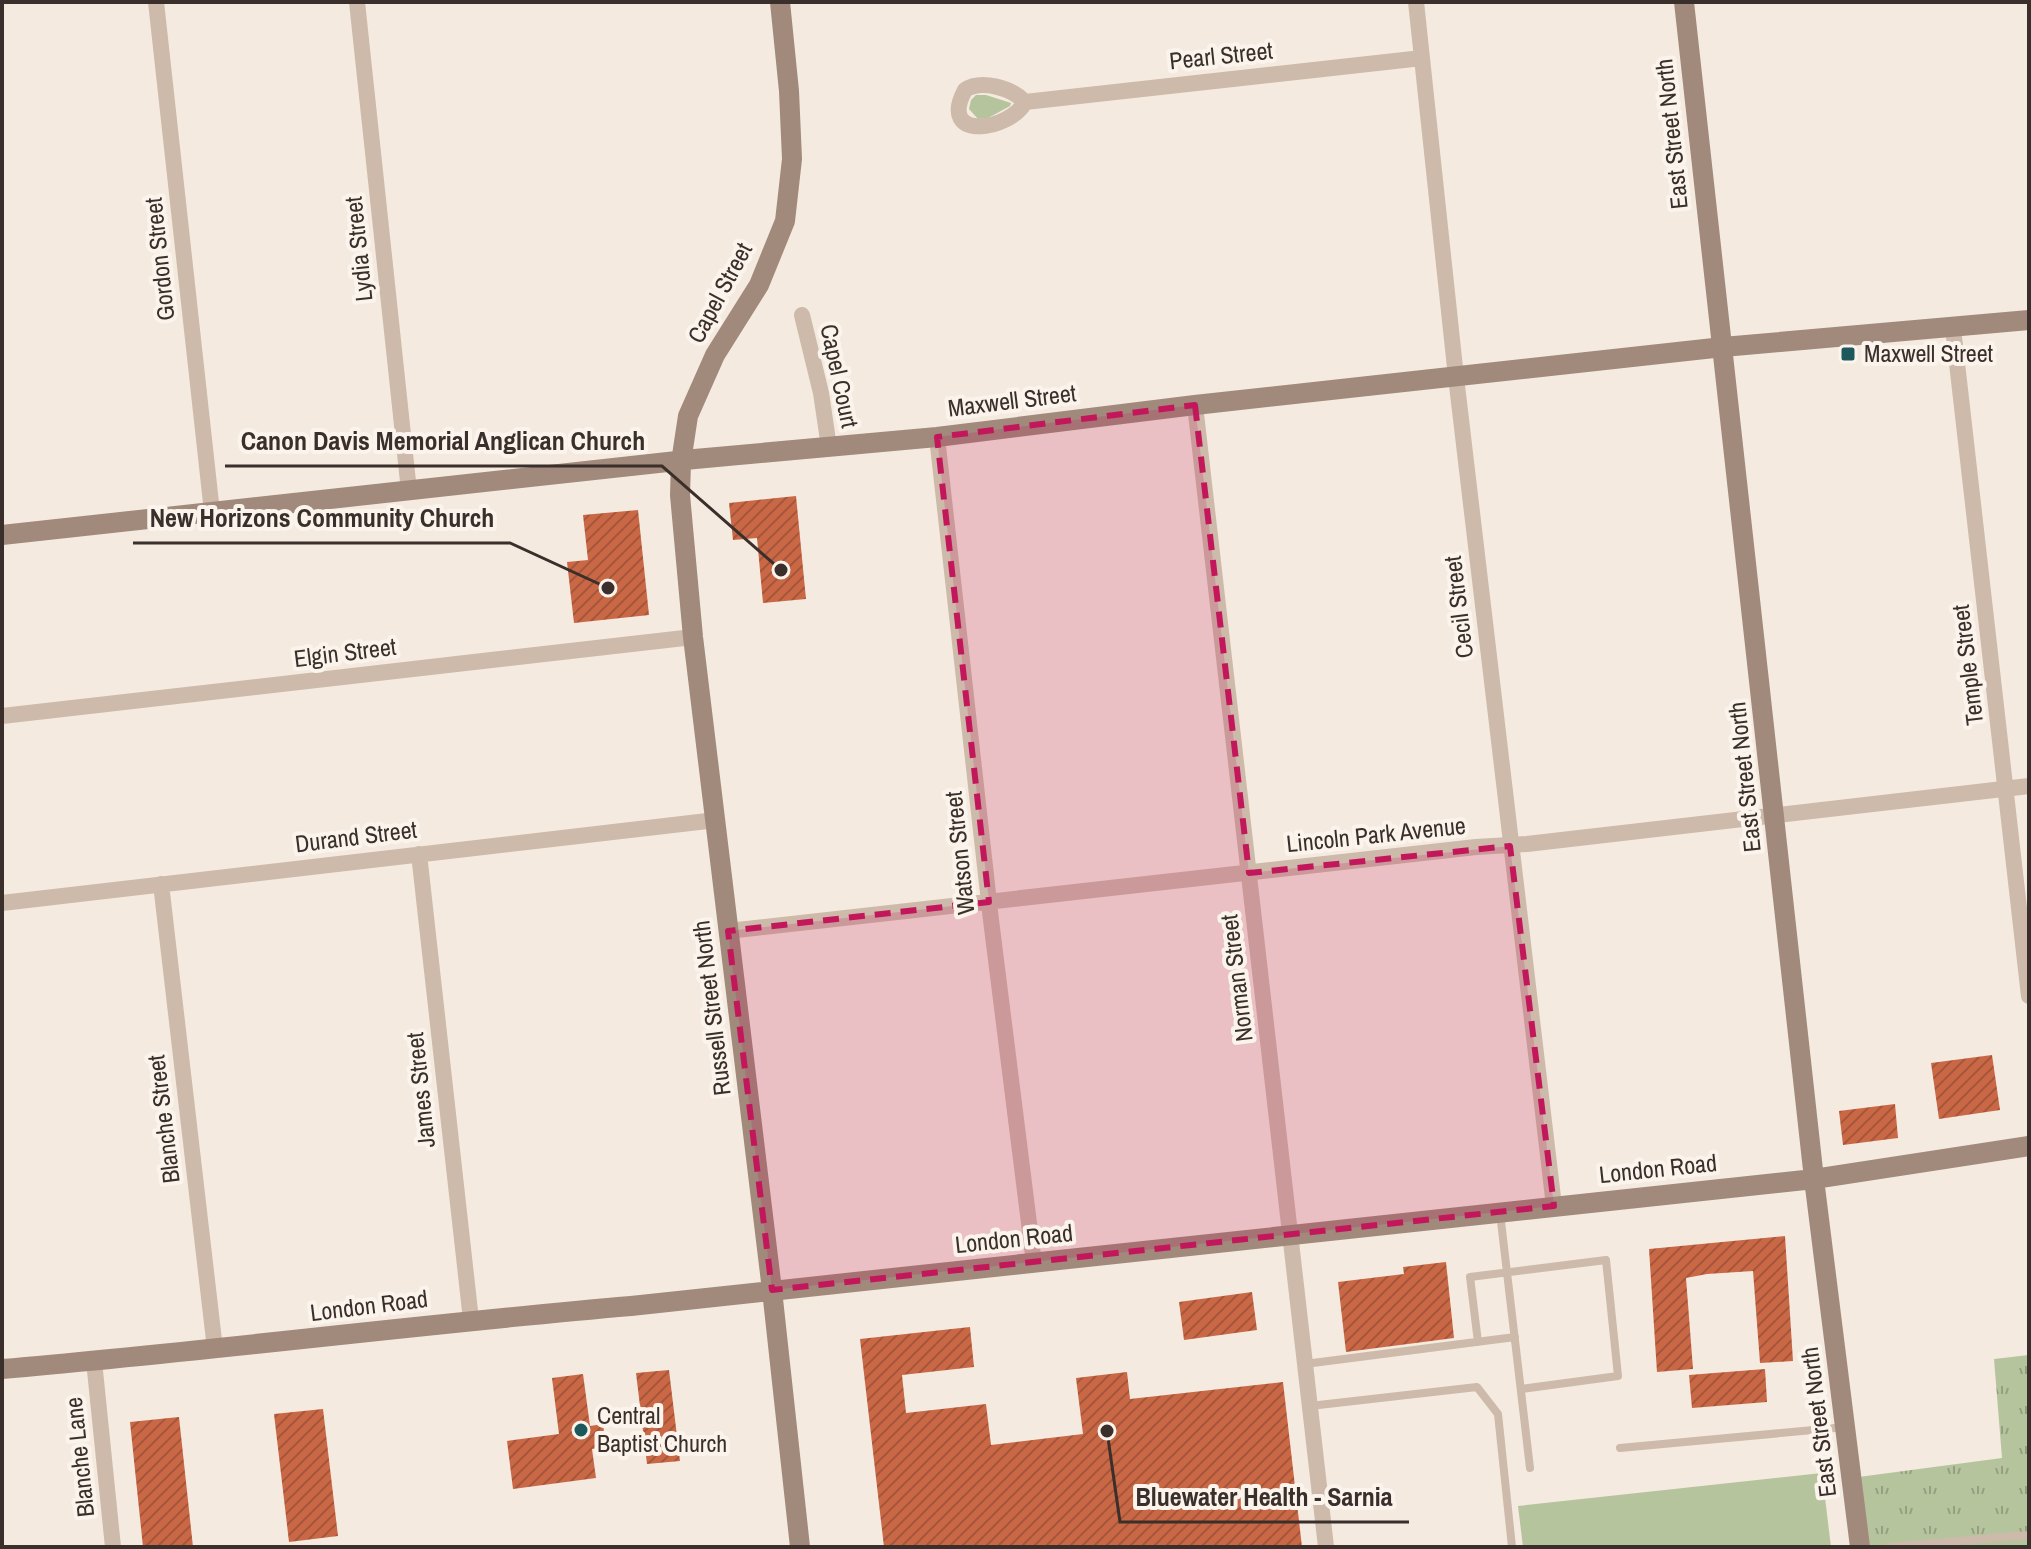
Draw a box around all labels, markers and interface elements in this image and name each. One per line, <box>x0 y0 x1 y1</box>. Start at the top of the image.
street label: Pearl Street <box>1168 34 1275 76</box>
street label: East Street North <box>1647 57 1695 211</box>
street label: Lydia Street <box>337 194 379 303</box>
street label: Gordon Street <box>137 195 181 322</box>
street label: Capel Street <box>679 236 759 348</box>
street label: Capel Court <box>813 321 867 431</box>
place label: Maxwell Street <box>1864 337 1994 369</box>
marker: Maxwell Street <box>1839 345 1857 363</box>
street label: Maxwell Street <box>946 376 1078 424</box>
callout: Canon Davis Memorial Anglican Church <box>225 416 662 466</box>
text: Canon Davis Memorial Anglican Church <box>241 423 645 458</box>
callout: New Horizons Community Church <box>133 493 510 543</box>
text: New Horizons Community Church <box>150 500 494 535</box>
street label: Cecil Street <box>1436 554 1480 660</box>
street label: Temple Street <box>1944 602 1990 727</box>
street label: Elgin Street <box>292 630 398 674</box>
street label: East Street North <box>1720 700 1768 854</box>
street label: Watson Street <box>937 789 981 916</box>
street label: Lincoln Park Avenue <box>1285 809 1467 859</box>
street label: Durand Street <box>293 813 419 859</box>
street label: Norman Street <box>1212 912 1260 1044</box>
street label: Russell Street North <box>684 919 738 1097</box>
street label: James Street <box>398 1030 442 1149</box>
street label: Blanche Street <box>139 1053 187 1185</box>
street label: London Road <box>1597 1146 1718 1190</box>
street label: London Road <box>953 1216 1074 1260</box>
street label: London Road <box>308 1282 429 1328</box>
street label: East Street North <box>1793 1345 1843 1499</box>
street label: Blanche Lane <box>57 1396 101 1519</box>
place label: Central Baptist Church <box>597 1399 727 1459</box>
marker: Central Baptist Church <box>572 1421 590 1439</box>
callout: Bluewater Health - Sarnia <box>1120 1472 1409 1522</box>
text: Bluewater Health - Sarnia <box>1135 1479 1393 1514</box>

